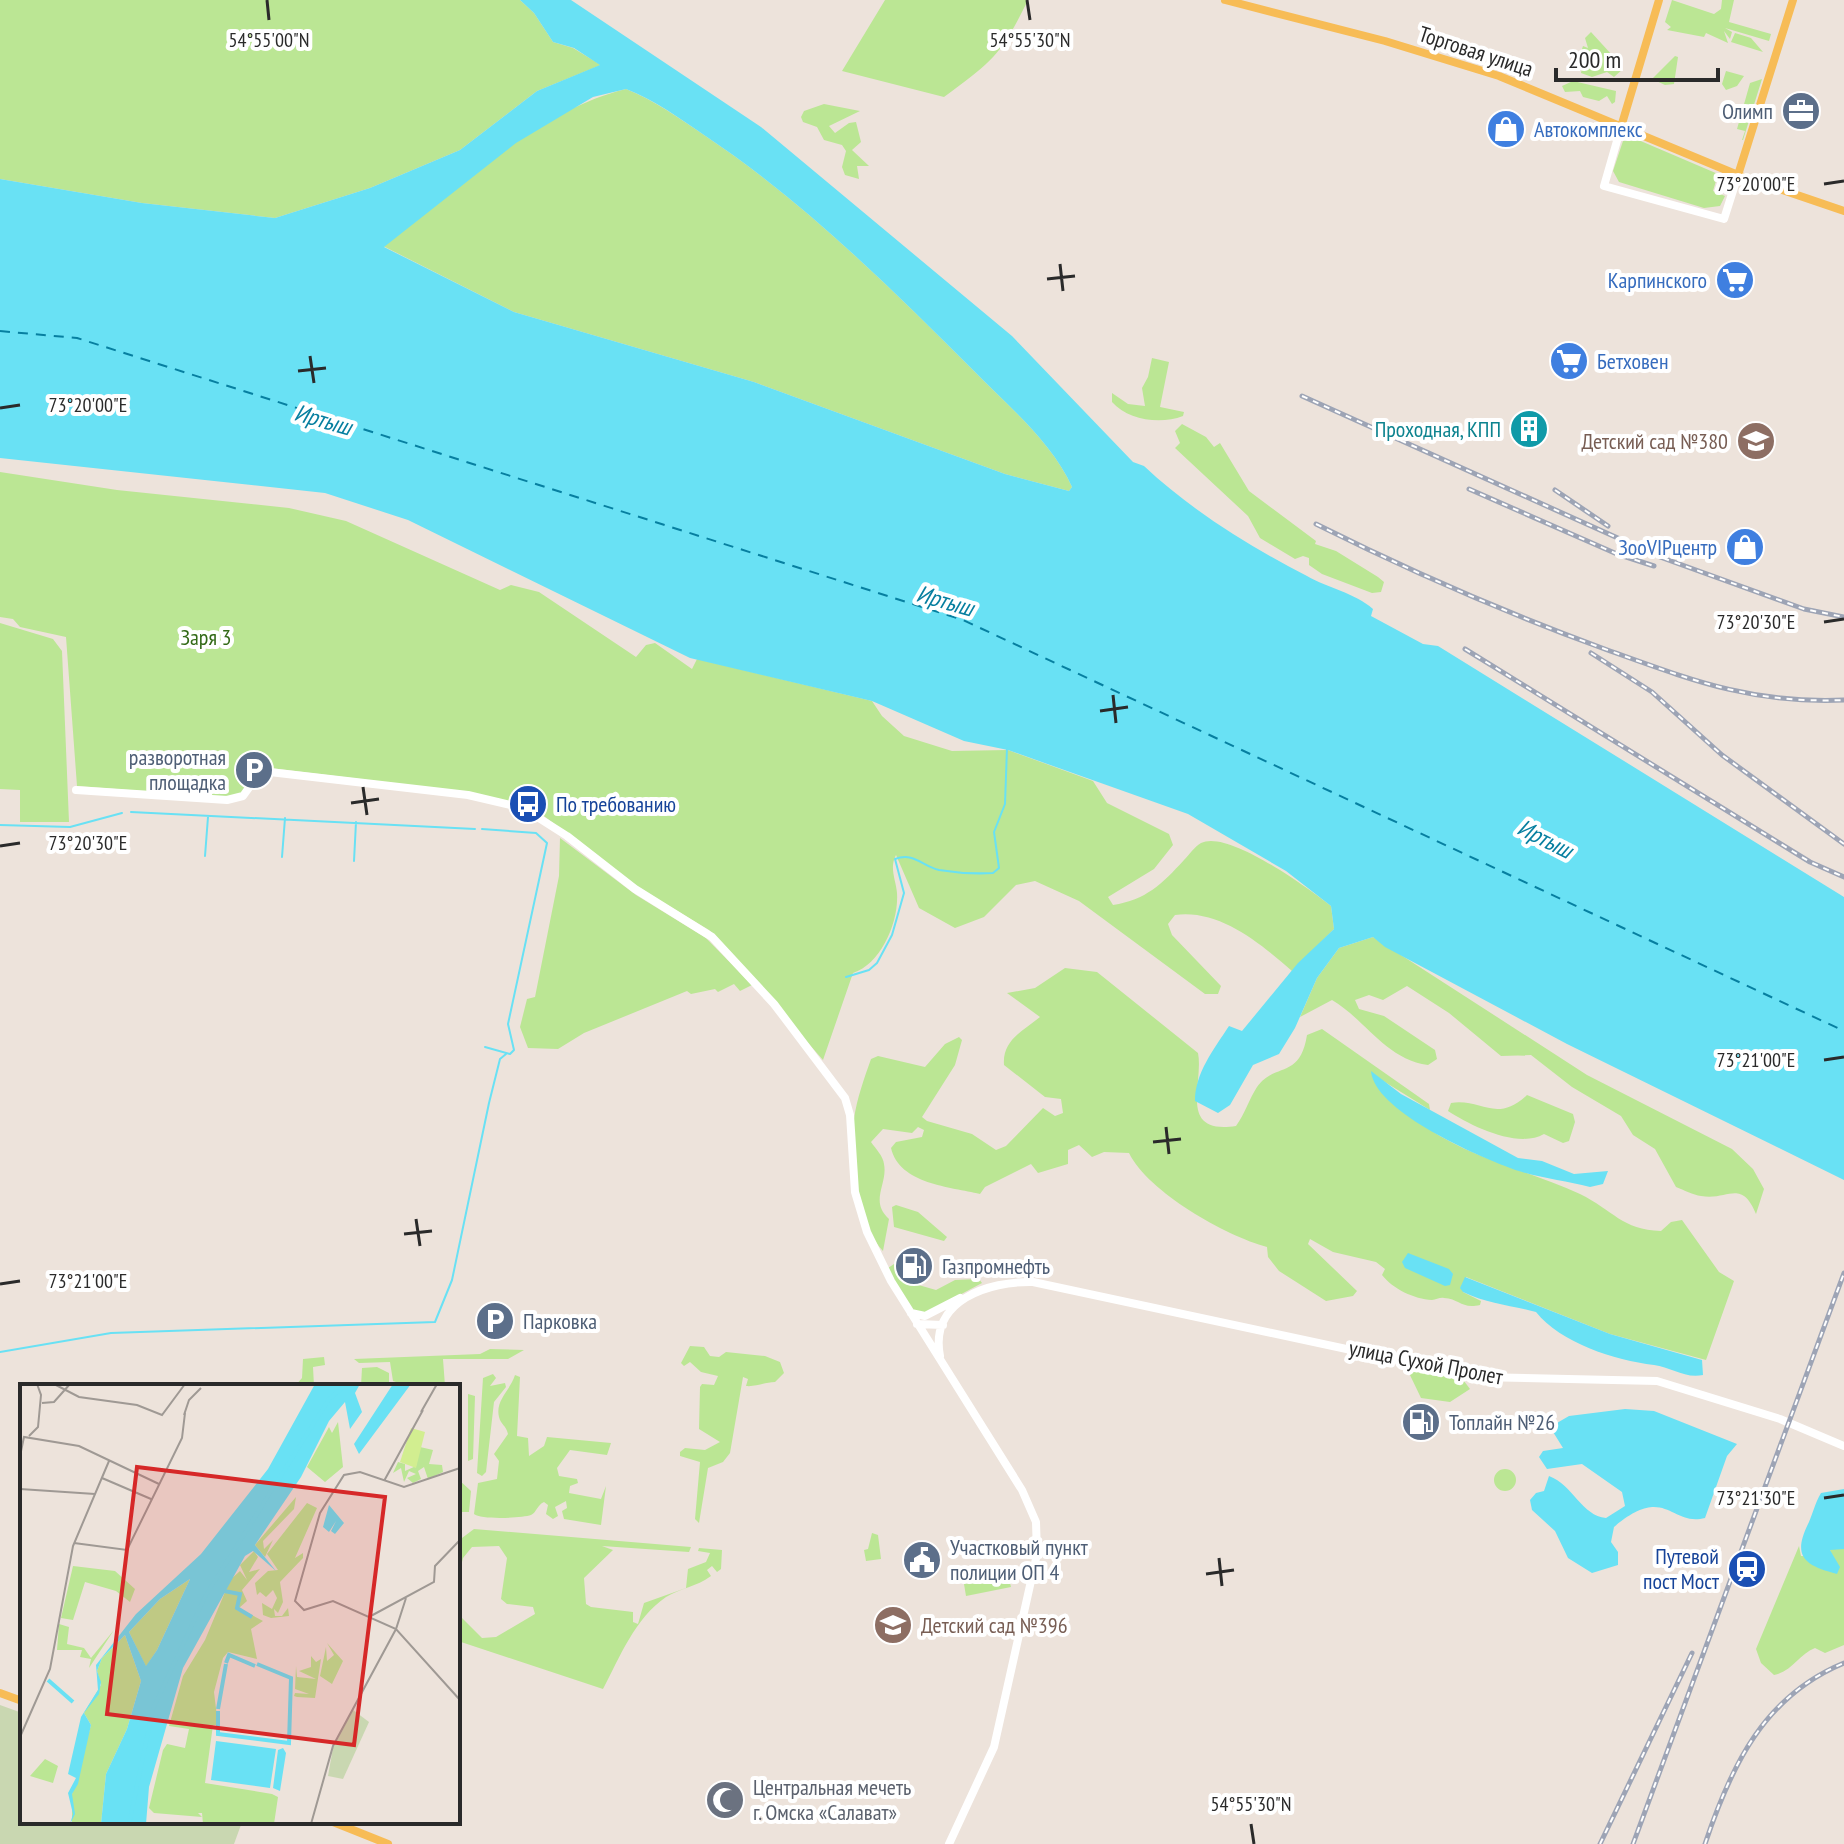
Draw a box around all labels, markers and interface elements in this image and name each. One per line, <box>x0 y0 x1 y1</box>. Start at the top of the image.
street label: Торговая улица <box>1415 19 1537 83</box>
text: 54°55'00"N <box>229 27 309 53</box>
text: 54°55'30"N <box>990 27 1070 53</box>
scale bar <box>1556 32 1718 82</box>
text: 200 m <box>1568 44 1621 75</box>
office icon: Олимп <box>1780 90 1822 132</box>
place label: Олимп <box>1722 97 1773 125</box>
shop icon: Автокомплекс <box>1485 108 1527 150</box>
place label: Автокомплекс <box>1534 115 1643 143</box>
text: 73°20'00"E <box>1717 171 1795 197</box>
supermarket icon: Карпинского <box>1714 259 1756 301</box>
place label: Карпинского <box>1608 266 1707 294</box>
supermarket icon: Бетховен <box>1548 340 1590 382</box>
place label: Бетховен <box>1597 347 1668 375</box>
text: 73°20'00"E <box>49 392 127 418</box>
water label: Иртыш <box>291 397 357 443</box>
building icon: Проходная, КПП <box>1508 408 1550 450</box>
place label: Проходная, КПП <box>1375 415 1501 443</box>
school or university icon: Детский сад №380 <box>1735 420 1777 462</box>
place label: Детский сад №380 <box>1581 427 1728 455</box>
shop icon: ЗооVIPцентр <box>1724 526 1766 568</box>
place label: ЗооVIPцентр <box>1618 533 1717 561</box>
water label: Иртыш <box>913 578 979 624</box>
text: 73°20'30"E <box>1717 609 1795 635</box>
park label: Заря 3 <box>181 623 232 651</box>
place label: разворотная площадка <box>129 743 226 796</box>
parking icon: разворотная площадка <box>233 749 275 791</box>
bus stop icon: По требованию <box>507 783 549 825</box>
place label: По требованию <box>556 790 676 818</box>
water label: Иртыш <box>1512 812 1580 866</box>
text: 73°20'30"E <box>49 830 127 856</box>
text: 73°21'00"E <box>1717 1047 1795 1073</box>
fuel station icon: Газпромнефть <box>893 1245 935 1287</box>
place label: Газпромнефть <box>942 1252 1050 1280</box>
text: 73°21'00"E <box>49 1268 127 1294</box>
parking icon: Парковка <box>474 1300 516 1342</box>
place label: Парковка <box>523 1307 597 1335</box>
street label: улица Сухой Пролет <box>1347 1333 1506 1391</box>
inset map <box>20 1384 460 1824</box>
fuel station icon: Топлайн №26 <box>1400 1401 1442 1443</box>
place label: Топлайн №26 <box>1449 1408 1555 1436</box>
text: 73°21'30"E <box>1717 1485 1795 1511</box>
place label: Участковый пункт полиции ОП 4 <box>950 1533 1089 1586</box>
public building icon: Участковый пункт полиции ОП 4 <box>901 1539 943 1581</box>
place label: Путевой пост Мост <box>1643 1542 1720 1595</box>
station icon: Путевой пост Мост <box>1726 1548 1768 1590</box>
school or university icon: Детский сад №396 <box>872 1604 914 1646</box>
place label: Детский сад №396 <box>921 1611 1068 1639</box>
place label: Центральная мечеть г. Омска «Салават» <box>753 1773 911 1826</box>
mosque icon: Центральная мечеть г. Омска «Салават» <box>704 1779 746 1821</box>
text: 54°55'30"N <box>1211 1791 1291 1817</box>

